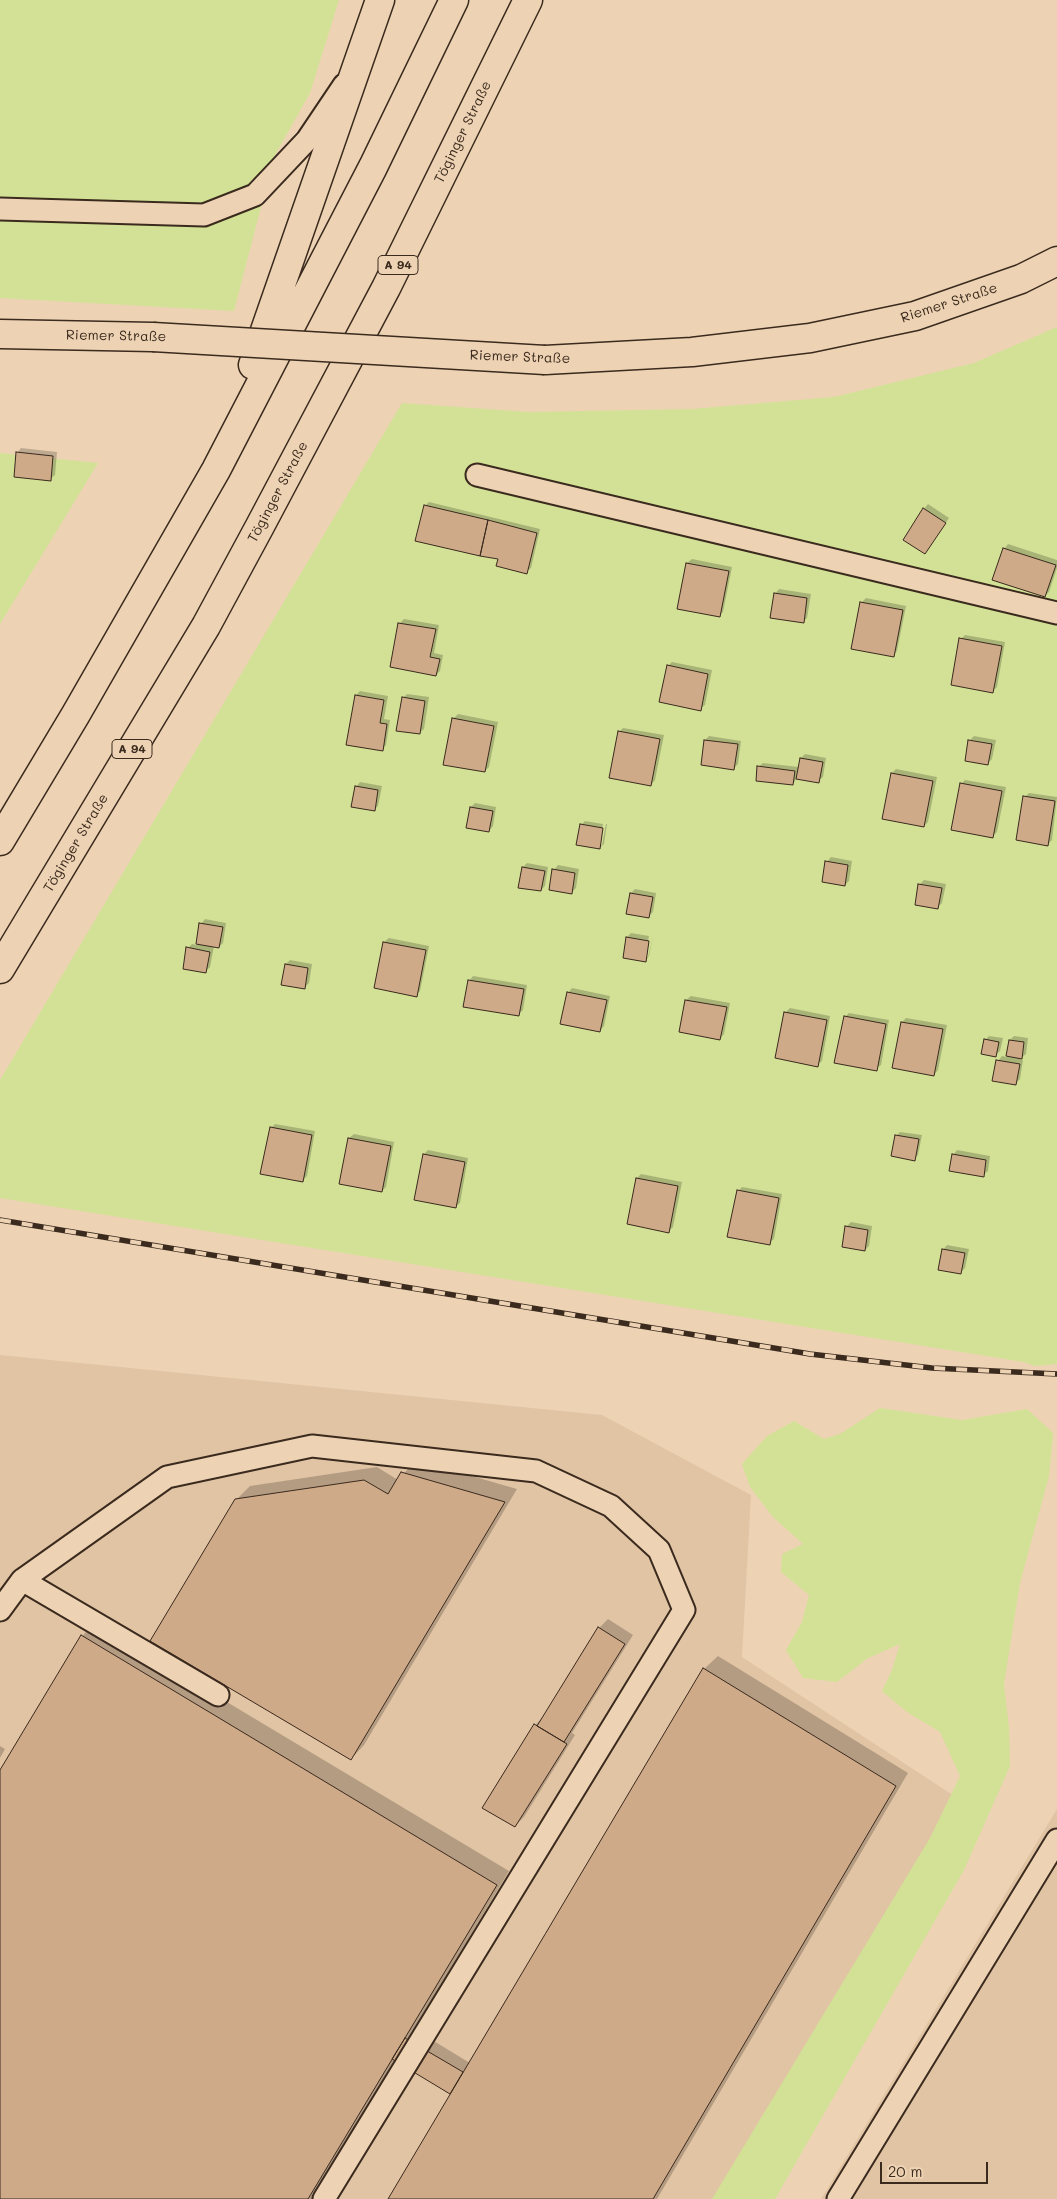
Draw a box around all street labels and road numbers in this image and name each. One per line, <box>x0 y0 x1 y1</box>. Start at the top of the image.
street label: Töginger Straße <box>431 78 495 186</box>
road number: A 94 <box>378 256 418 274</box>
street label: Riemer Straße <box>899 279 999 327</box>
street label: Riemer Straße <box>66 327 166 345</box>
street label: Riemer Straße <box>469 347 571 367</box>
street label: Töginger Straße <box>244 439 312 545</box>
road number: A 94 <box>112 740 152 759</box>
street label: Töginger Straße <box>40 791 112 895</box>

